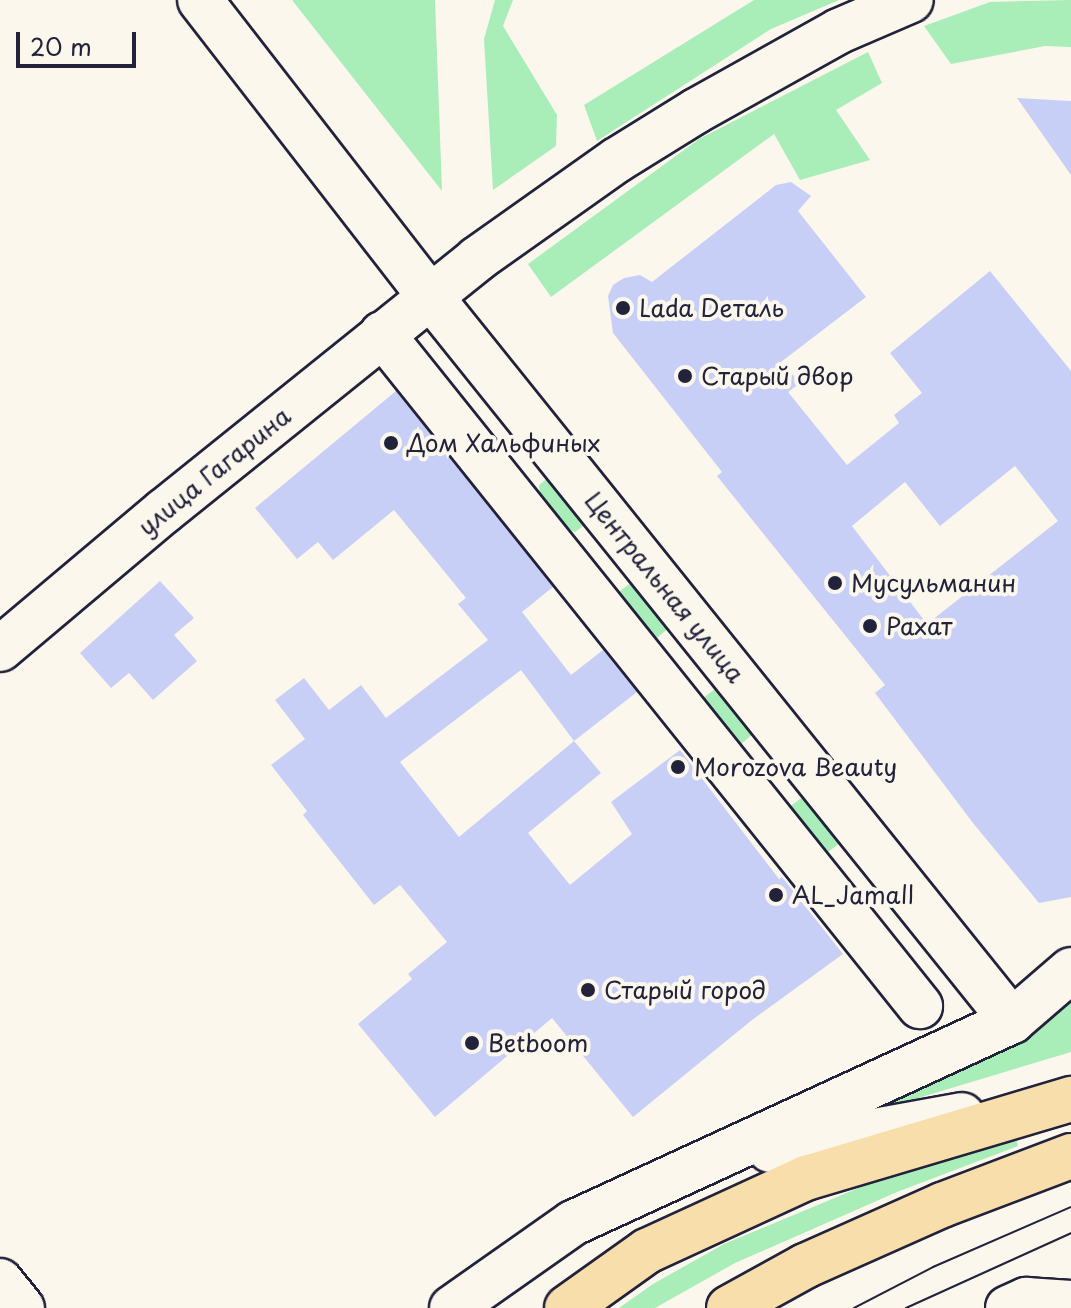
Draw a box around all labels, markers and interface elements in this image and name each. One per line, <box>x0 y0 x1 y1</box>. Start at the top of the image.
scale bar <box>20 16 140 66</box>
text: 20 m <box>30 28 92 64</box>
place label: Lada Dеталь <box>639 294 785 322</box>
marker: Lada Dеталь <box>614 299 632 317</box>
place label: Старый двор <box>701 362 854 390</box>
marker: Старый двор <box>676 367 694 385</box>
street label: улица Гагарина <box>132 401 296 541</box>
place label: Дом Хальфиных <box>407 429 601 457</box>
marker: Дом Хальфиных <box>382 434 400 452</box>
street label: Центральная улица <box>579 486 751 688</box>
place label: Мусульманин <box>851 569 1016 597</box>
marker: Мусульманин <box>826 574 844 592</box>
place label: Рахат <box>886 612 952 640</box>
marker: Рахат <box>861 617 879 635</box>
place label: Morozova Beauty <box>694 753 896 781</box>
marker: Morozova Beauty <box>669 758 687 776</box>
place label: AL_Jamall <box>792 881 914 909</box>
marker: AL_Jamall <box>767 886 785 904</box>
place label: Старый город <box>604 976 767 1004</box>
marker: Старый город <box>579 981 597 999</box>
place label: Betboom <box>488 1029 588 1057</box>
marker: Betboom <box>463 1034 481 1052</box>

